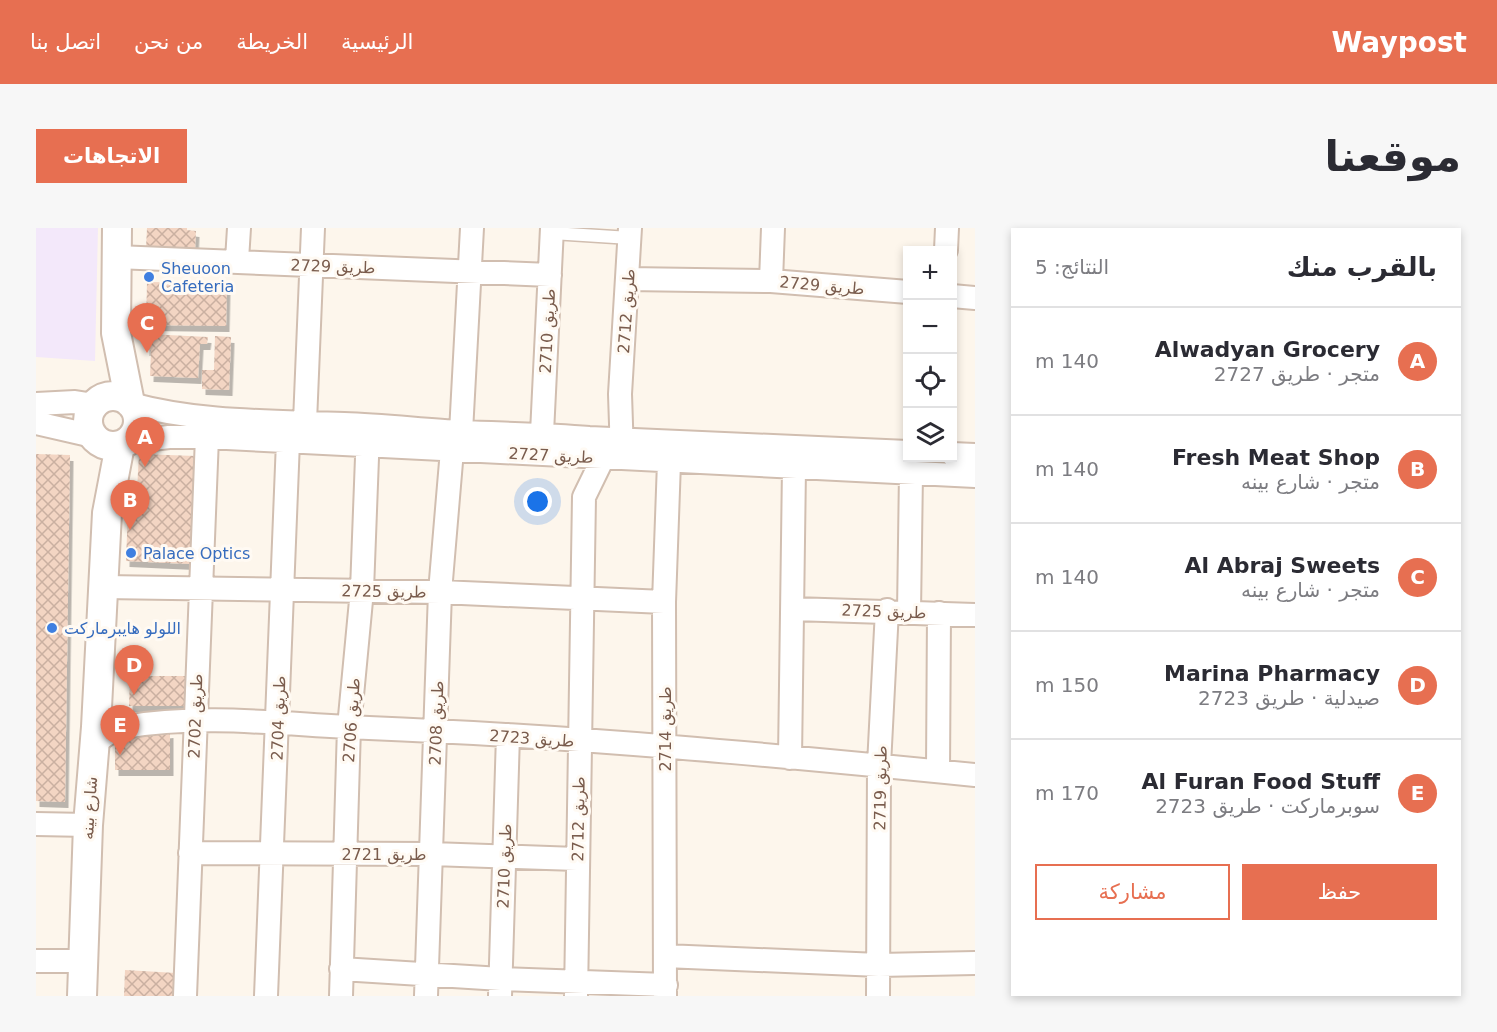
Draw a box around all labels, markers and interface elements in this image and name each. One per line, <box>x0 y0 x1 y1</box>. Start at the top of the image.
text: Waypost <box>1331 26 1467 59</box>
text: اتصل بنا <box>30 30 101 54</box>
text: من نحن <box>134 30 203 54</box>
text: الخريطة <box>236 30 308 54</box>
text: الرئيسية <box>341 30 413 54</box>
button: الاتجاهات <box>36 129 187 183</box>
text: موقعنا <box>1325 132 1461 181</box>
map controls <box>903 246 957 462</box>
button: + <box>903 246 957 300</box>
text: بالقرب منك <box>1287 252 1437 282</box>
text: النتائج: 5 <box>1035 255 1109 279</box>
street label: طريق 2729 <box>290 256 376 278</box>
place label: Sheuoon Cafeteria <box>161 259 234 296</box>
street label: طريق 2712 <box>614 268 640 354</box>
marker: Sheuoon Cafeteria <box>142 270 156 284</box>
street label: طريق 2729 <box>779 272 865 300</box>
street label: طريق 2710 <box>536 288 560 374</box>
button: − <box>903 300 957 354</box>
pin: C <box>128 304 166 353</box>
text: Alwadyan Grocery <box>1155 337 1380 362</box>
text: 140 m <box>1035 349 1099 373</box>
text: A <box>1410 349 1425 373</box>
button: locate <box>903 354 957 408</box>
text: متجر · طريق 2727 <box>1214 362 1380 386</box>
button: layers <box>903 408 957 462</box>
pin: A <box>126 418 164 467</box>
street label: طريق 2727 <box>508 444 594 468</box>
text: Fresh Meat Shop <box>1172 445 1380 470</box>
text: 140 m <box>1035 457 1099 481</box>
text: B <box>1410 457 1425 481</box>
text: متجر · شارع بينه <box>1241 470 1380 494</box>
pin: B <box>110 480 149 530</box>
your location <box>523 487 552 516</box>
place label: Palace Optics <box>143 544 250 563</box>
marker: Palace Optics <box>124 546 138 560</box>
text: Al Abraj Sweets <box>1184 553 1380 578</box>
text: 140 m <box>1035 565 1099 589</box>
text: C <box>1410 565 1425 589</box>
text: متجر · شارع بينه <box>1241 578 1380 602</box>
street label: طريق 2725 <box>341 581 427 603</box>
street label: طريق 2725 <box>841 601 927 623</box>
place label: اللولو هايبرماركت <box>64 619 181 639</box>
marker: اللولو هايبرماركت <box>45 621 59 635</box>
pin: D <box>114 646 154 695</box>
text: Marina Pharmacy <box>1164 661 1380 686</box>
street label: طريق 2702 <box>185 673 207 759</box>
text: 150 m <box>1035 673 1099 697</box>
text: D <box>1409 673 1426 697</box>
street label: طريق 2704 <box>268 675 290 761</box>
street label: طريق 2706 <box>339 677 365 763</box>
street label: طريق 2708 <box>426 680 448 766</box>
street label: طريق 2714 <box>656 686 676 772</box>
text: صيدلية · طريق 2723 <box>1198 686 1380 710</box>
pin: E <box>100 706 140 755</box>
street label: طريق 2723 <box>489 726 575 752</box>
street label: طريق 2719 <box>870 745 892 831</box>
text: Al Furan Food Stuff <box>1142 769 1380 794</box>
street label: شارع بينه <box>78 776 102 840</box>
street label: طريق 2712 <box>568 776 590 862</box>
text: 170 m <box>1035 781 1099 805</box>
text: E <box>1411 781 1424 805</box>
text: سوبرماركت · طريق 2723 <box>1155 794 1380 818</box>
street label: طريق 2710 <box>494 823 516 909</box>
street label: طريق 2721 <box>341 845 427 865</box>
button: مشاركة <box>1035 864 1230 920</box>
button: حفظ <box>1242 864 1437 920</box>

